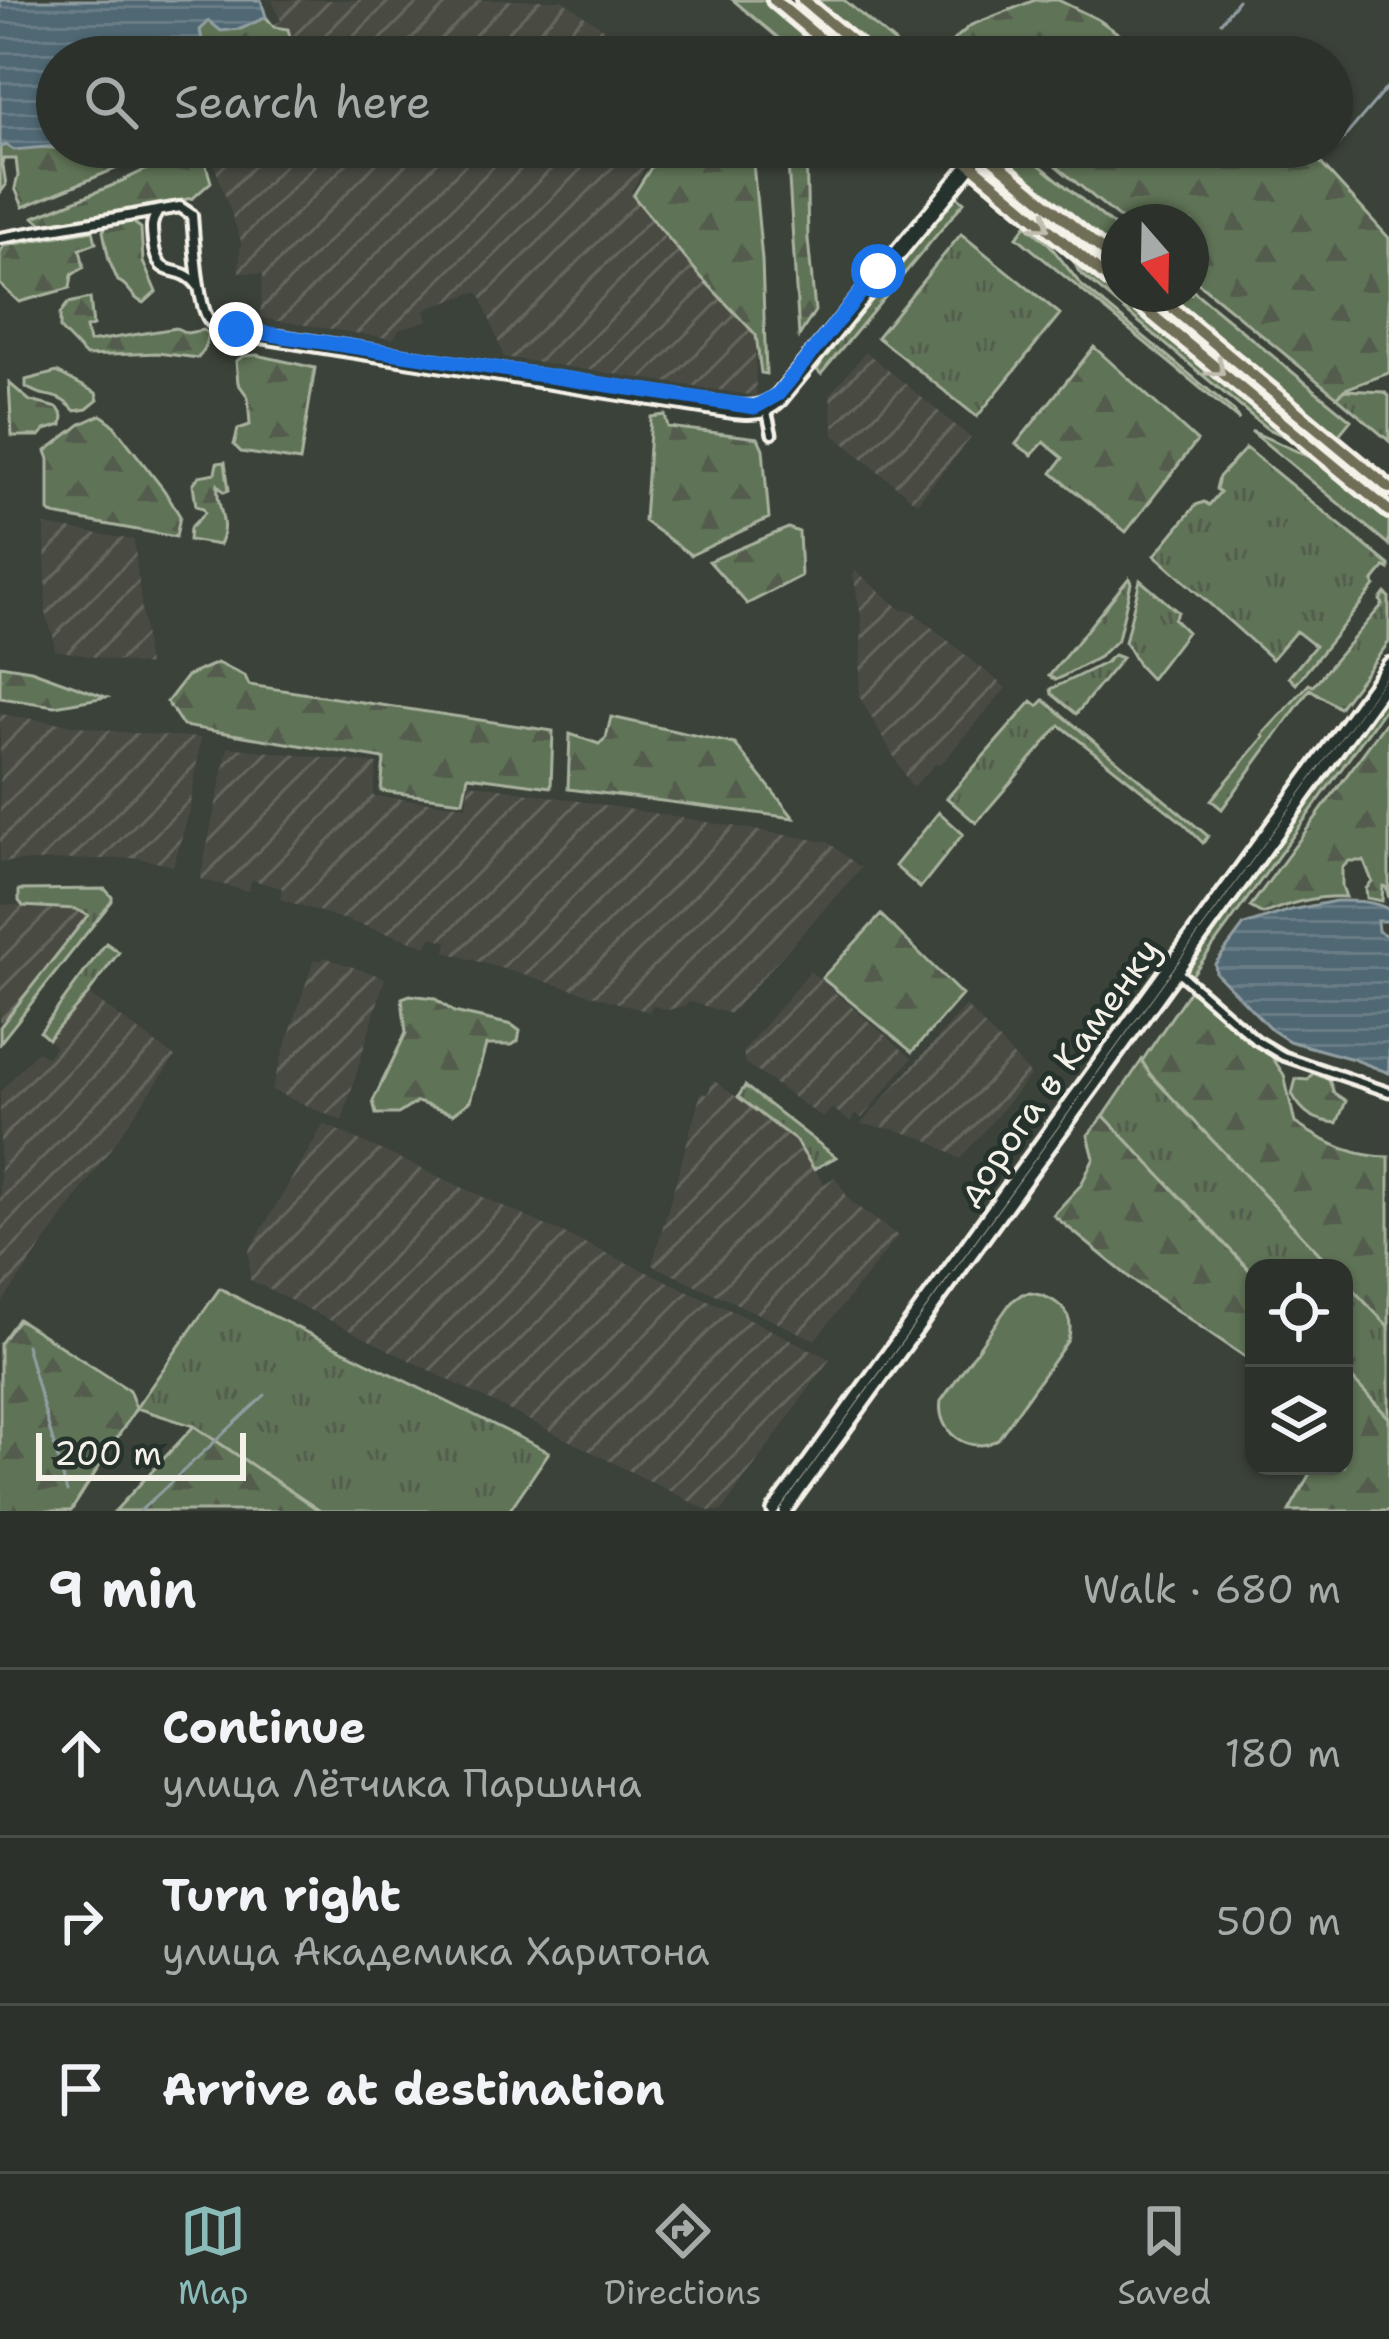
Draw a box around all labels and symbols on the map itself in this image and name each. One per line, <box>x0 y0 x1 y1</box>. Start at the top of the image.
north arrow <box>1101 204 1209 312</box>
one-way arrow <box>1028 210 1050 232</box>
route start <box>851 244 905 298</box>
route end <box>209 302 263 356</box>
one-way arrow <box>1203 354 1225 376</box>
street label: дорога в Каменку <box>944 928 1172 1214</box>
scale bar <box>36 1427 246 1480</box>

